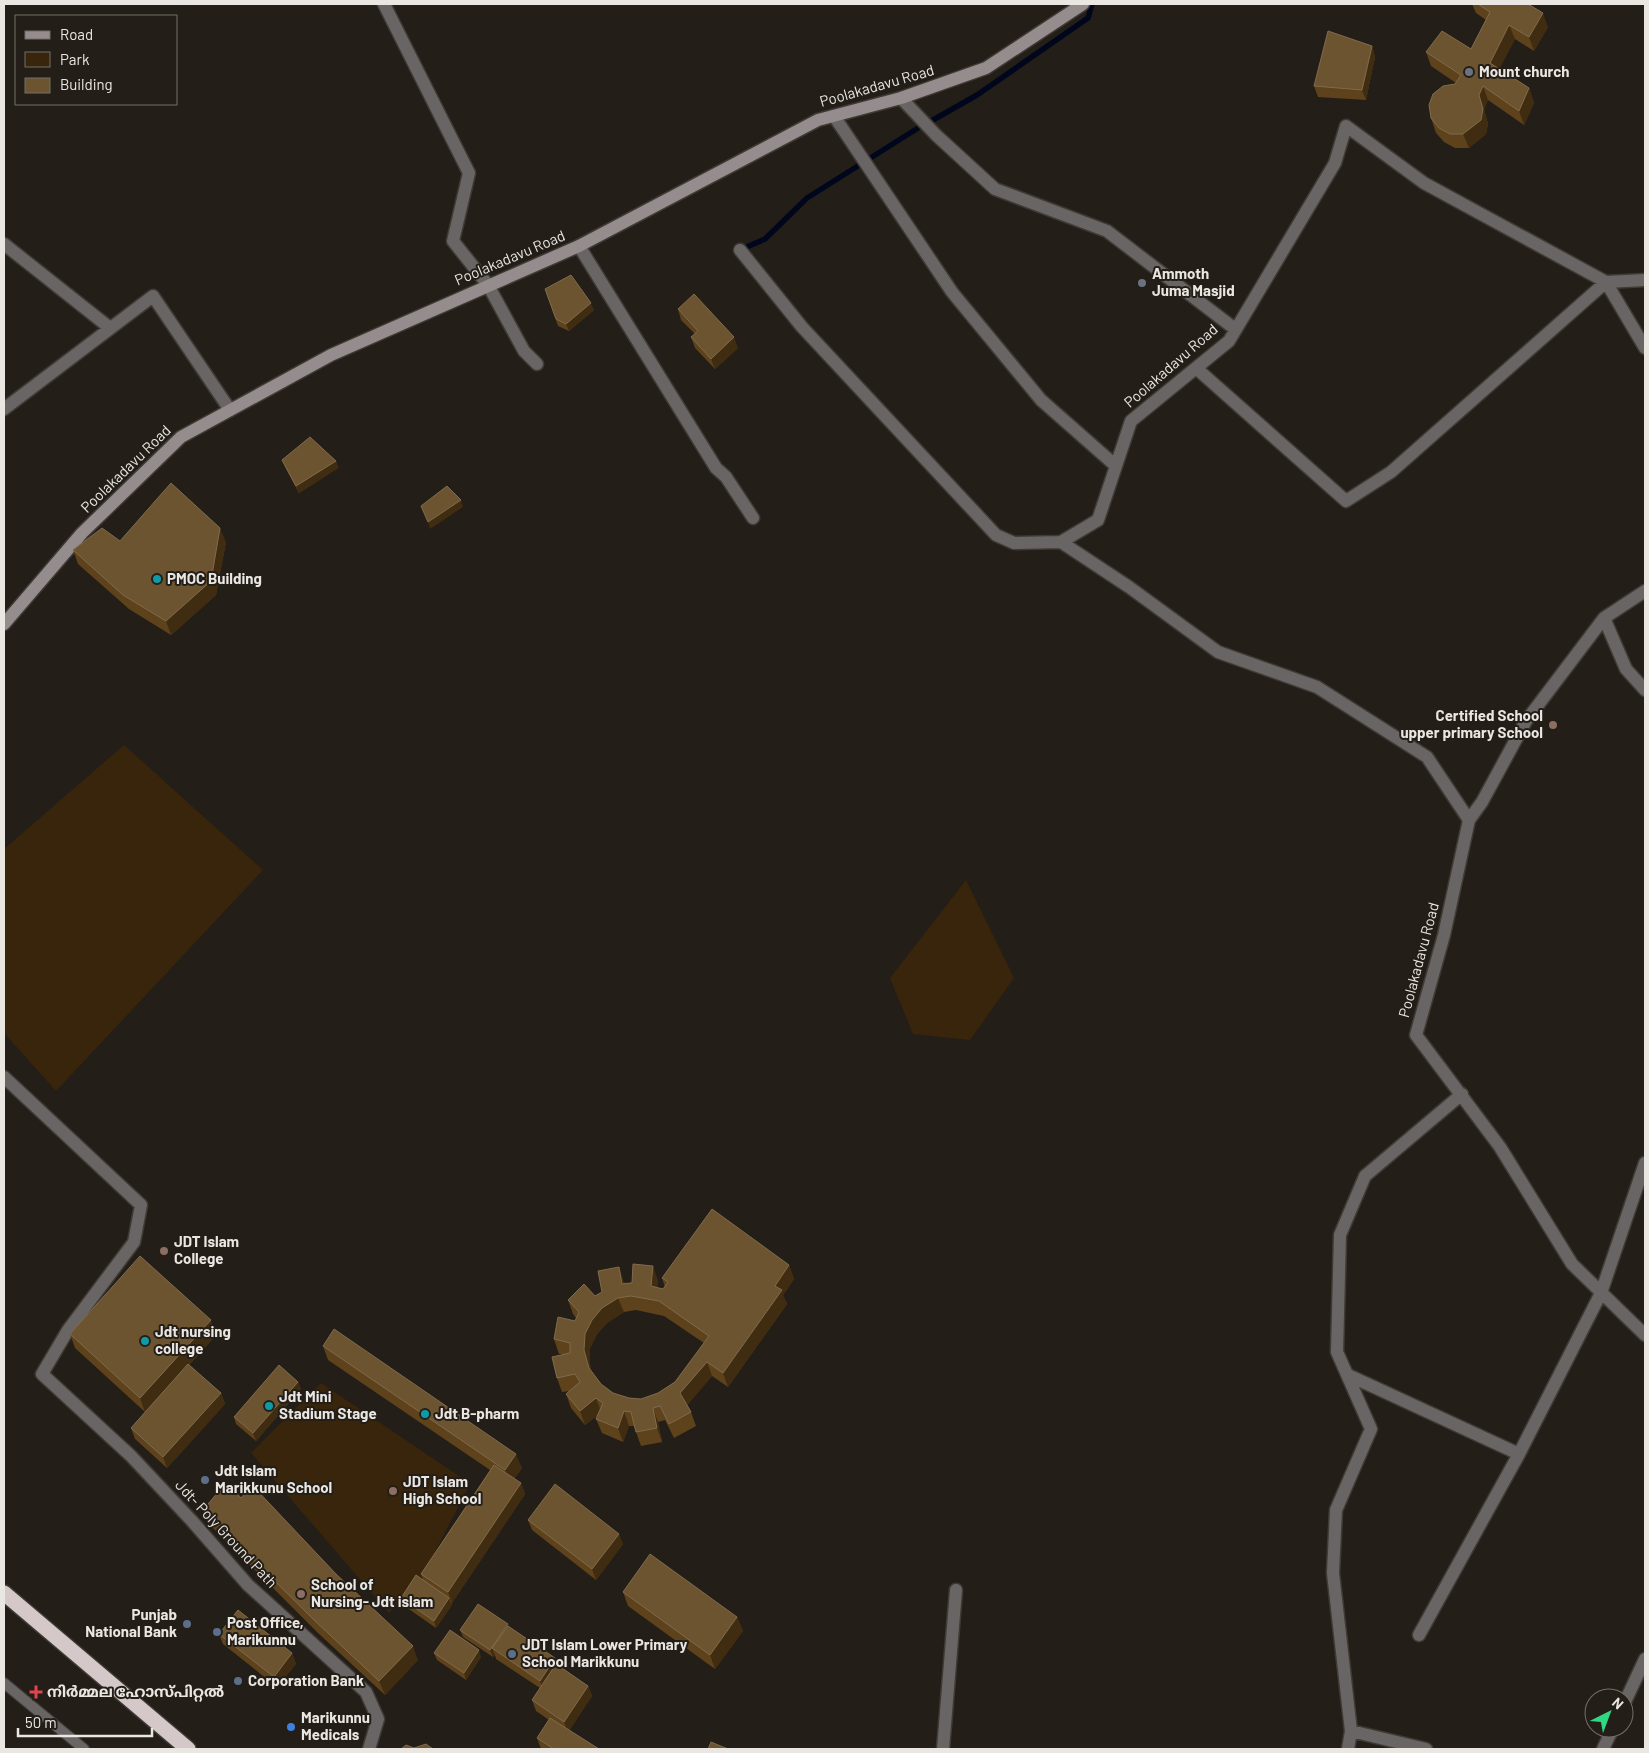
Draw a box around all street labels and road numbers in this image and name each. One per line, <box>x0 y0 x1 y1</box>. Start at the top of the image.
street label: Poolakadavu Road <box>817 60 936 110</box>
street label: Poolakadavu Road <box>452 226 568 288</box>
street label: Poolakadavu Road <box>1120 320 1221 411</box>
street label: Poolakadavu Road <box>77 421 174 516</box>
street label: Poolakadavu Road <box>1394 900 1442 1019</box>
street label: Jdt- Poly Ground Path <box>172 1476 281 1591</box>

